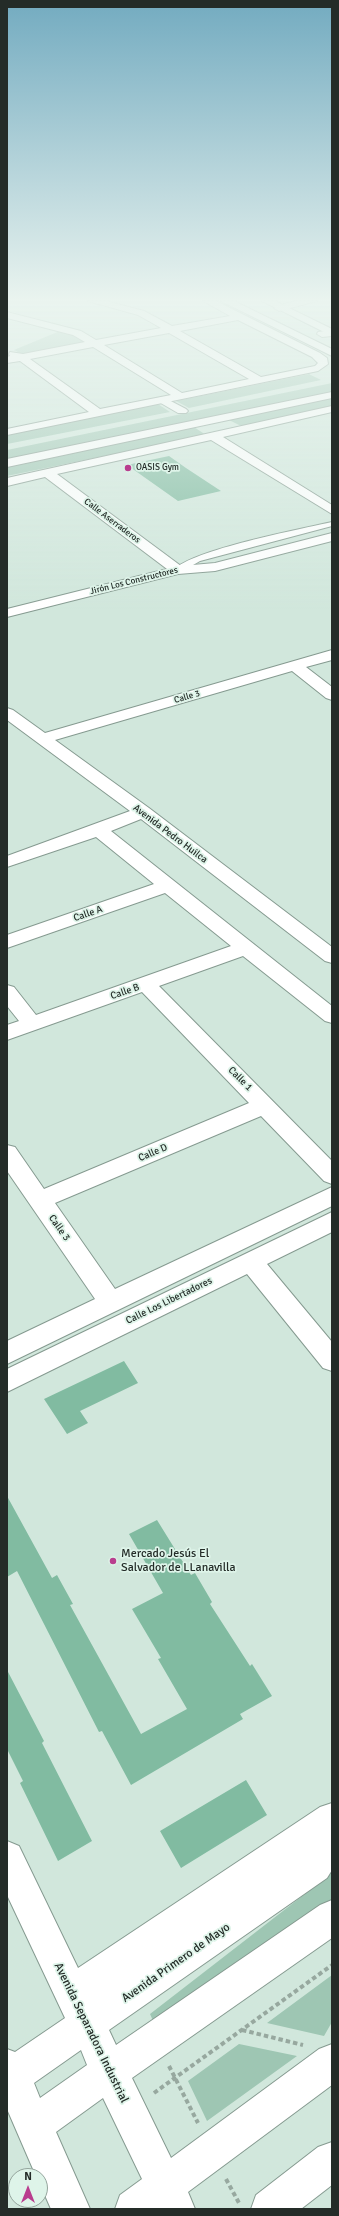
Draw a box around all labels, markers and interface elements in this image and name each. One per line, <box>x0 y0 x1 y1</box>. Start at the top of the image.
marker: OASIS Gym <box>123 463 133 473</box>
place label: OASIS Gym <box>136 463 179 473</box>
street label: Calle Aserraderos <box>82 496 142 546</box>
street label: Jirón Los Constructores <box>89 565 179 597</box>
street label: Calle 3 <box>173 688 201 706</box>
street label: Avenida Pedro Huilca <box>130 802 210 866</box>
street label: Calle A <box>72 903 104 925</box>
street label: Calle B <box>109 981 141 1003</box>
street label: Calle 1 <box>225 1064 255 1094</box>
street label: Calle D <box>137 1142 169 1164</box>
street label: Calle 3 <box>46 1213 72 1243</box>
street label: Calle Los Libertadores <box>124 1275 214 1327</box>
place label: Mercado Jesús El Salvador de LLanavilla <box>121 1547 236 1575</box>
marker: Mercado Jesús El Salvador de LLanavilla <box>108 1556 118 1566</box>
street label: Avenida Primero de Mayo <box>119 1920 233 2006</box>
street label: Avenida Separadora Industrial <box>51 1960 131 2106</box>
north arrow <box>8 2168 48 2208</box>
text: N <box>24 2170 32 2183</box>

